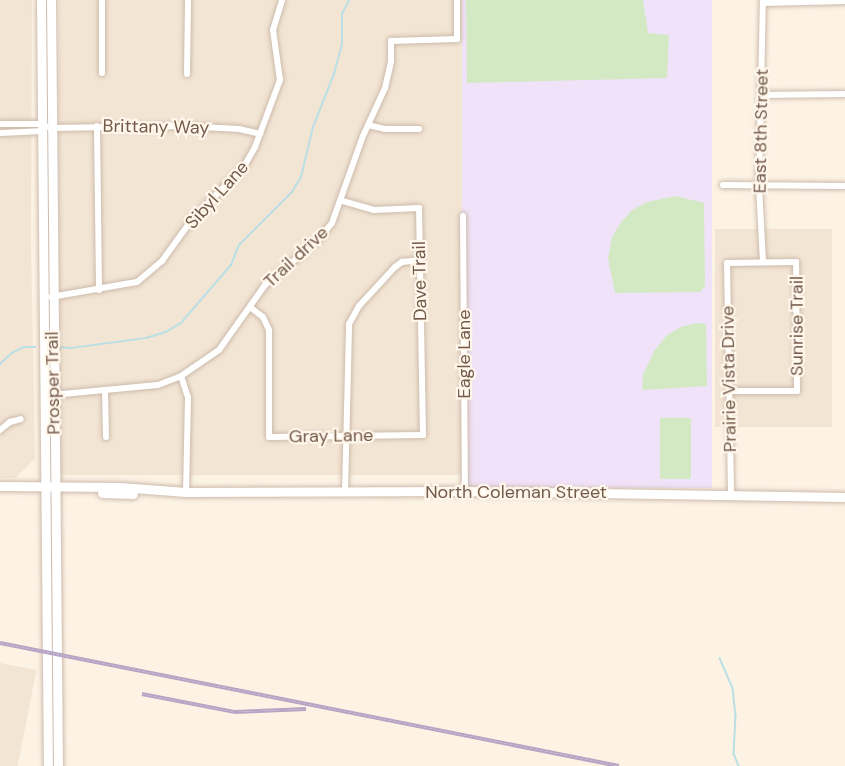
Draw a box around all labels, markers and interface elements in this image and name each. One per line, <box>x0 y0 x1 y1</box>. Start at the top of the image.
street label: East 8th Street <box>749 69 773 193</box>
street label: Brittany Way <box>102 115 210 139</box>
street label: Sibyl Lane <box>181 157 253 233</box>
street label: Trail drive <box>259 222 333 292</box>
street label: Dave Trail <box>409 241 431 321</box>
street label: Sunrise Trail <box>786 276 808 376</box>
street label: Prairie Vista Drive <box>717 306 741 452</box>
street label: Eagle Lane <box>453 310 475 398</box>
street label: Prosper Trail <box>41 331 65 435</box>
street label: Gray Lane <box>289 424 373 448</box>
street label: North Coleman Street <box>425 481 607 503</box>

